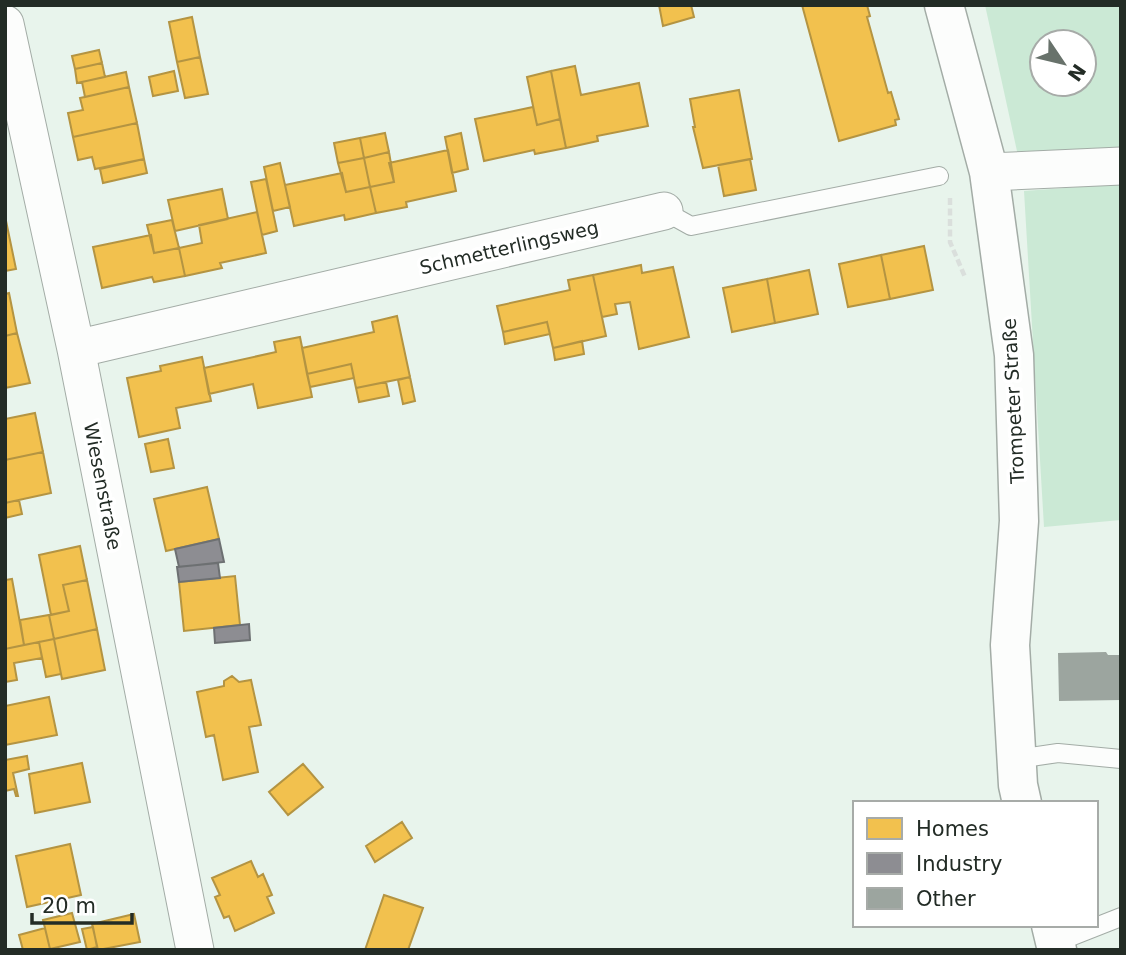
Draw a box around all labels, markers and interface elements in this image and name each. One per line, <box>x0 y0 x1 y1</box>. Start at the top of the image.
north arrow <box>1028 28 1098 98</box>
text: N <box>1063 60 1090 86</box>
street label: Schmetterlingsweg <box>417 216 601 278</box>
street label: Trompeter Straße <box>998 318 1028 485</box>
street label: Wiesenstraße <box>80 420 126 552</box>
legend <box>853 801 1098 927</box>
text: Homes <box>916 817 989 841</box>
text: Industry <box>916 852 1002 876</box>
scale bar <box>32 881 131 925</box>
text: Other <box>916 887 976 911</box>
text: 20 m <box>42 894 96 918</box>

